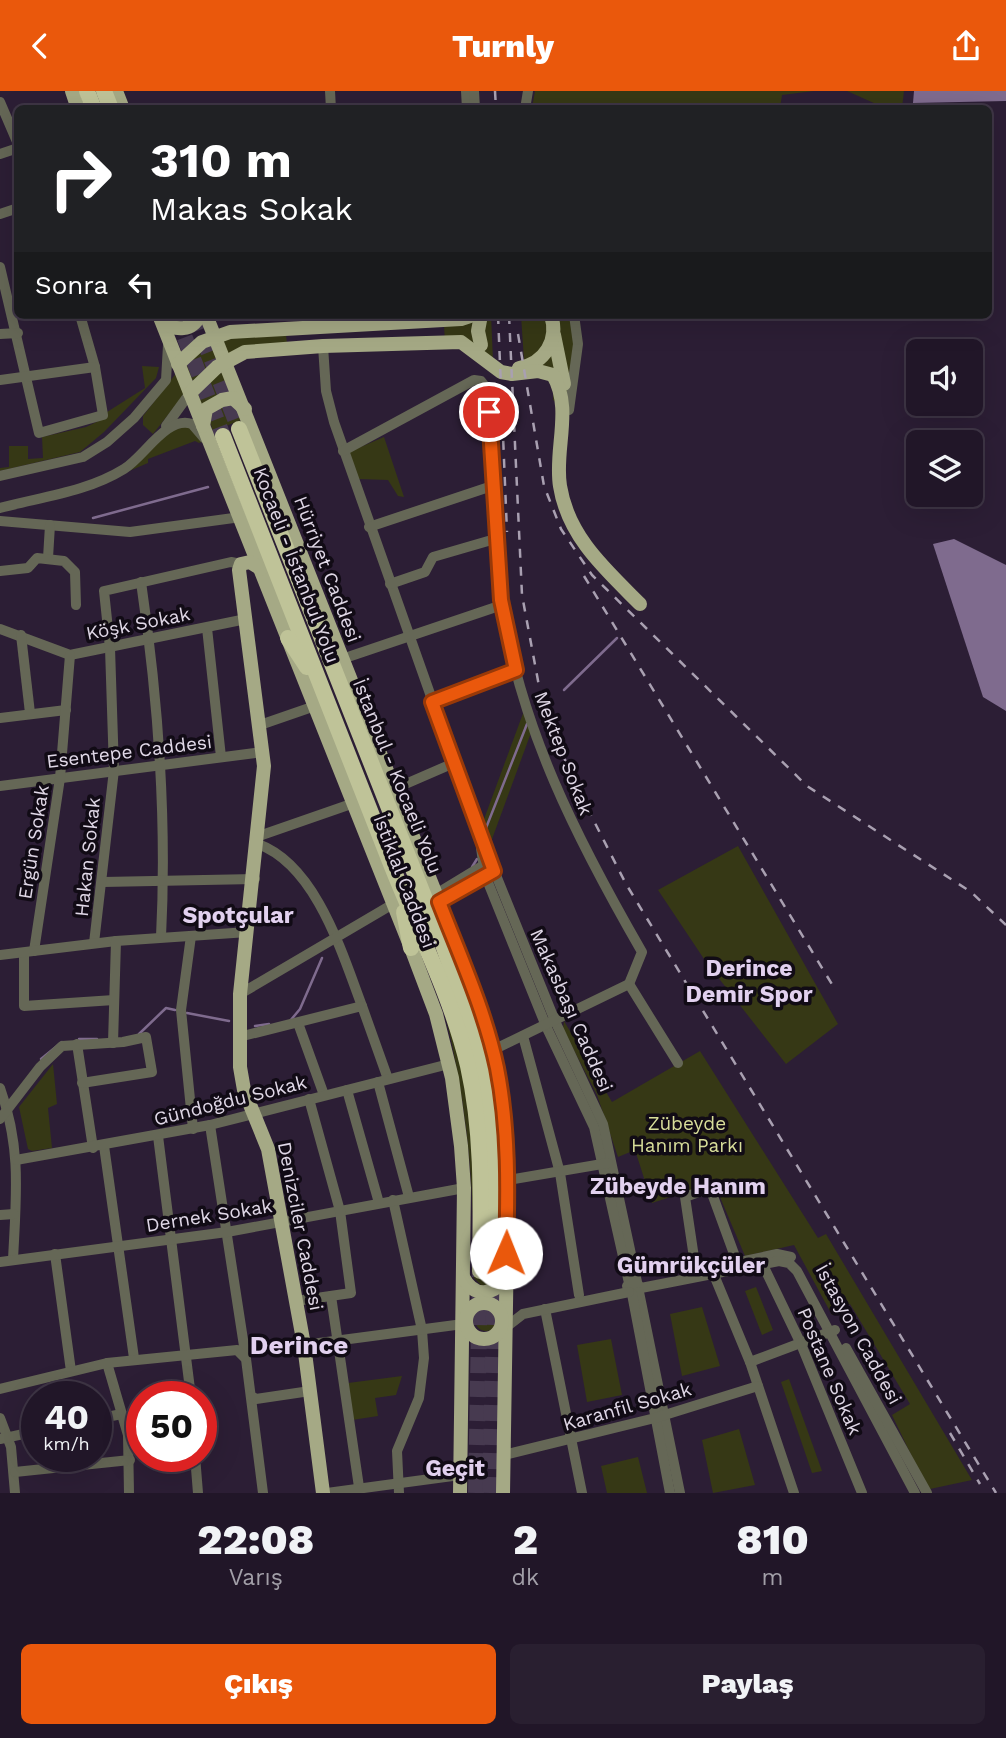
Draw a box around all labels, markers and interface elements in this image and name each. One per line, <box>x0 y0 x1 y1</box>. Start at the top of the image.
icon: back <box>21 27 59 65</box>
text: Turnly <box>452 27 554 65</box>
icon: share <box>947 27 985 65</box>
text: 310 m <box>150 131 292 189</box>
icon: right <box>35 133 126 224</box>
text: Makas Sokak <box>150 190 353 228</box>
icon: left <box>122 266 160 304</box>
text: Sonra <box>35 270 108 300</box>
map controls <box>906 339 983 507</box>
button: sound <box>906 339 983 416</box>
pin <box>459 382 519 442</box>
icon: arrive <box>470 393 508 431</box>
button: layers <box>906 430 983 507</box>
street label: Kocaeli - İstanbul Yolu <box>249 464 345 666</box>
street label: Hürriyet Caddesi <box>289 493 366 645</box>
street label: Köşk Sokak <box>84 602 192 645</box>
street label: İstanbul - Kocaeli Yolu <box>348 676 447 877</box>
street label: Mektep Sokak <box>529 688 598 819</box>
street label: Esentepe Caddesi <box>45 730 213 773</box>
street label: Ergün Sokak <box>13 783 54 901</box>
street label: Hakan Sokak <box>70 796 105 918</box>
street label: İstiklal Caddesi <box>369 811 441 951</box>
district label: Spotçular <box>182 902 294 929</box>
street label: Makasbaşı Caddesi <box>525 925 618 1095</box>
district label: Derince Demir Spor <box>685 955 813 1008</box>
street label: Gündoğdu Sokak <box>151 1070 309 1131</box>
park label: Zübeyde Hanım Parkı <box>631 1112 743 1157</box>
street label: Denizciler Caddesi <box>273 1140 328 1312</box>
district label: Zübeyde Hanım <box>590 1173 766 1200</box>
street label: Dernek Sokak <box>144 1194 274 1237</box>
position arrow <box>469 1216 543 1290</box>
district label: Gümrükçüler <box>617 1252 765 1279</box>
street label: İstasyon Caddesi <box>811 1260 907 1408</box>
street label: Postane Sokak <box>792 1304 867 1439</box>
district label: Derince <box>250 1330 348 1360</box>
street label: Karanfil Sokak <box>560 1377 694 1436</box>
speed limit sign: 50 <box>126 1381 217 1472</box>
text: 40 <box>44 1396 89 1438</box>
text: km/h <box>43 1433 90 1454</box>
district label: Geçit <box>425 1455 485 1482</box>
text: 22:08 <box>197 1515 314 1564</box>
text: 2 <box>513 1515 538 1564</box>
text: 810 <box>736 1515 809 1564</box>
text: Varış <box>229 1564 283 1591</box>
text: dk <box>512 1564 539 1591</box>
text: m <box>762 1564 783 1591</box>
button: Çıkış <box>21 1644 496 1724</box>
button: Paylaş <box>510 1644 985 1724</box>

